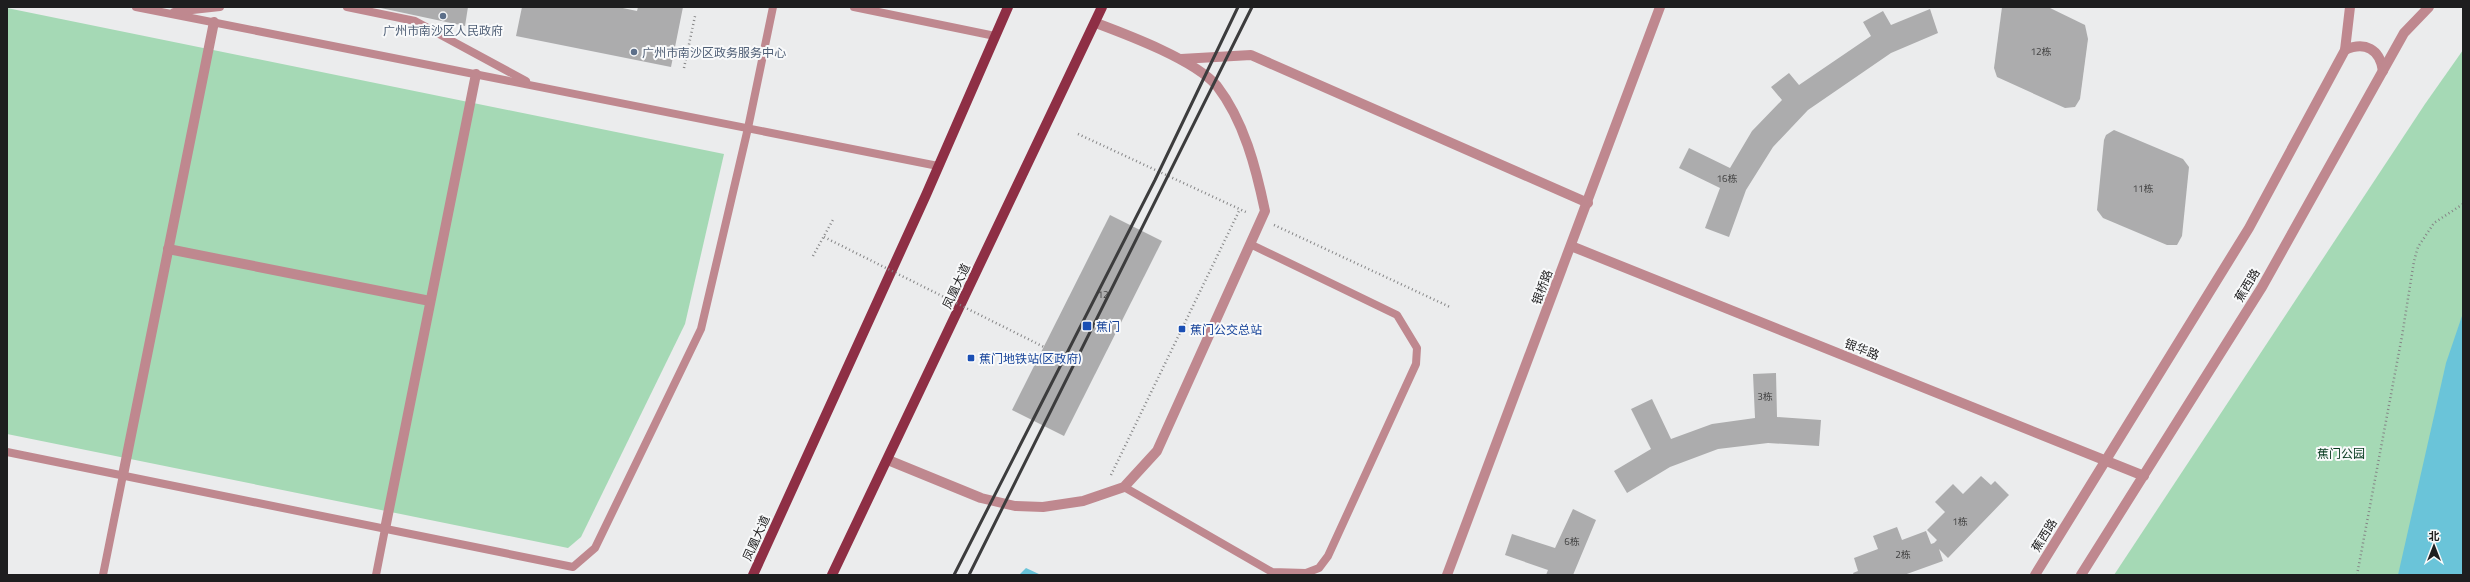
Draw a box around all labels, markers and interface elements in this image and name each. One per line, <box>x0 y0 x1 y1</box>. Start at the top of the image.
marker: 广州市南沙区人民政府 <box>438 11 448 21</box>
place label: 广州市南沙区人民政府 <box>383 21 503 40</box>
place label: 广州市南沙区政务服务中心 <box>642 43 786 62</box>
house number: 12栋 <box>2030 44 2052 59</box>
marker: 广州市南沙区政务服务中心 <box>629 47 639 57</box>
house number: 16栋 <box>1716 171 1738 186</box>
house number: 11栋 <box>2132 181 2154 196</box>
street label: 凤凰大道 <box>937 260 975 312</box>
street label: 蕉西路 <box>2230 265 2264 305</box>
street label: 银桥路 <box>1527 267 1557 307</box>
house number: 12 <box>1097 287 1109 302</box>
place label: 蕉门 <box>1096 317 1120 336</box>
marker: 蕉门 <box>1081 320 1093 332</box>
place label: 蕉门公交总站 <box>1190 320 1262 339</box>
marker: 蕉门公交总站 <box>1177 324 1187 334</box>
street label: 银华路 <box>1842 333 1882 365</box>
place label: 蕉门地铁站(区政府) <box>979 349 1081 368</box>
marker: 蕉门地铁站(区政府) <box>966 353 976 363</box>
house number: 3栋 <box>1757 389 1773 404</box>
park label: 蕉门公园 <box>2317 444 2365 463</box>
street label: 凤凰大道 <box>738 512 774 564</box>
house number: 1栋 <box>1952 514 1968 529</box>
street label: 蕉西路 <box>2026 515 2062 555</box>
north arrow <box>2414 526 2454 566</box>
text: 北 <box>2429 528 2440 544</box>
house number: 6栋 <box>1564 534 1580 549</box>
house number: 2栋 <box>1895 547 1911 562</box>

